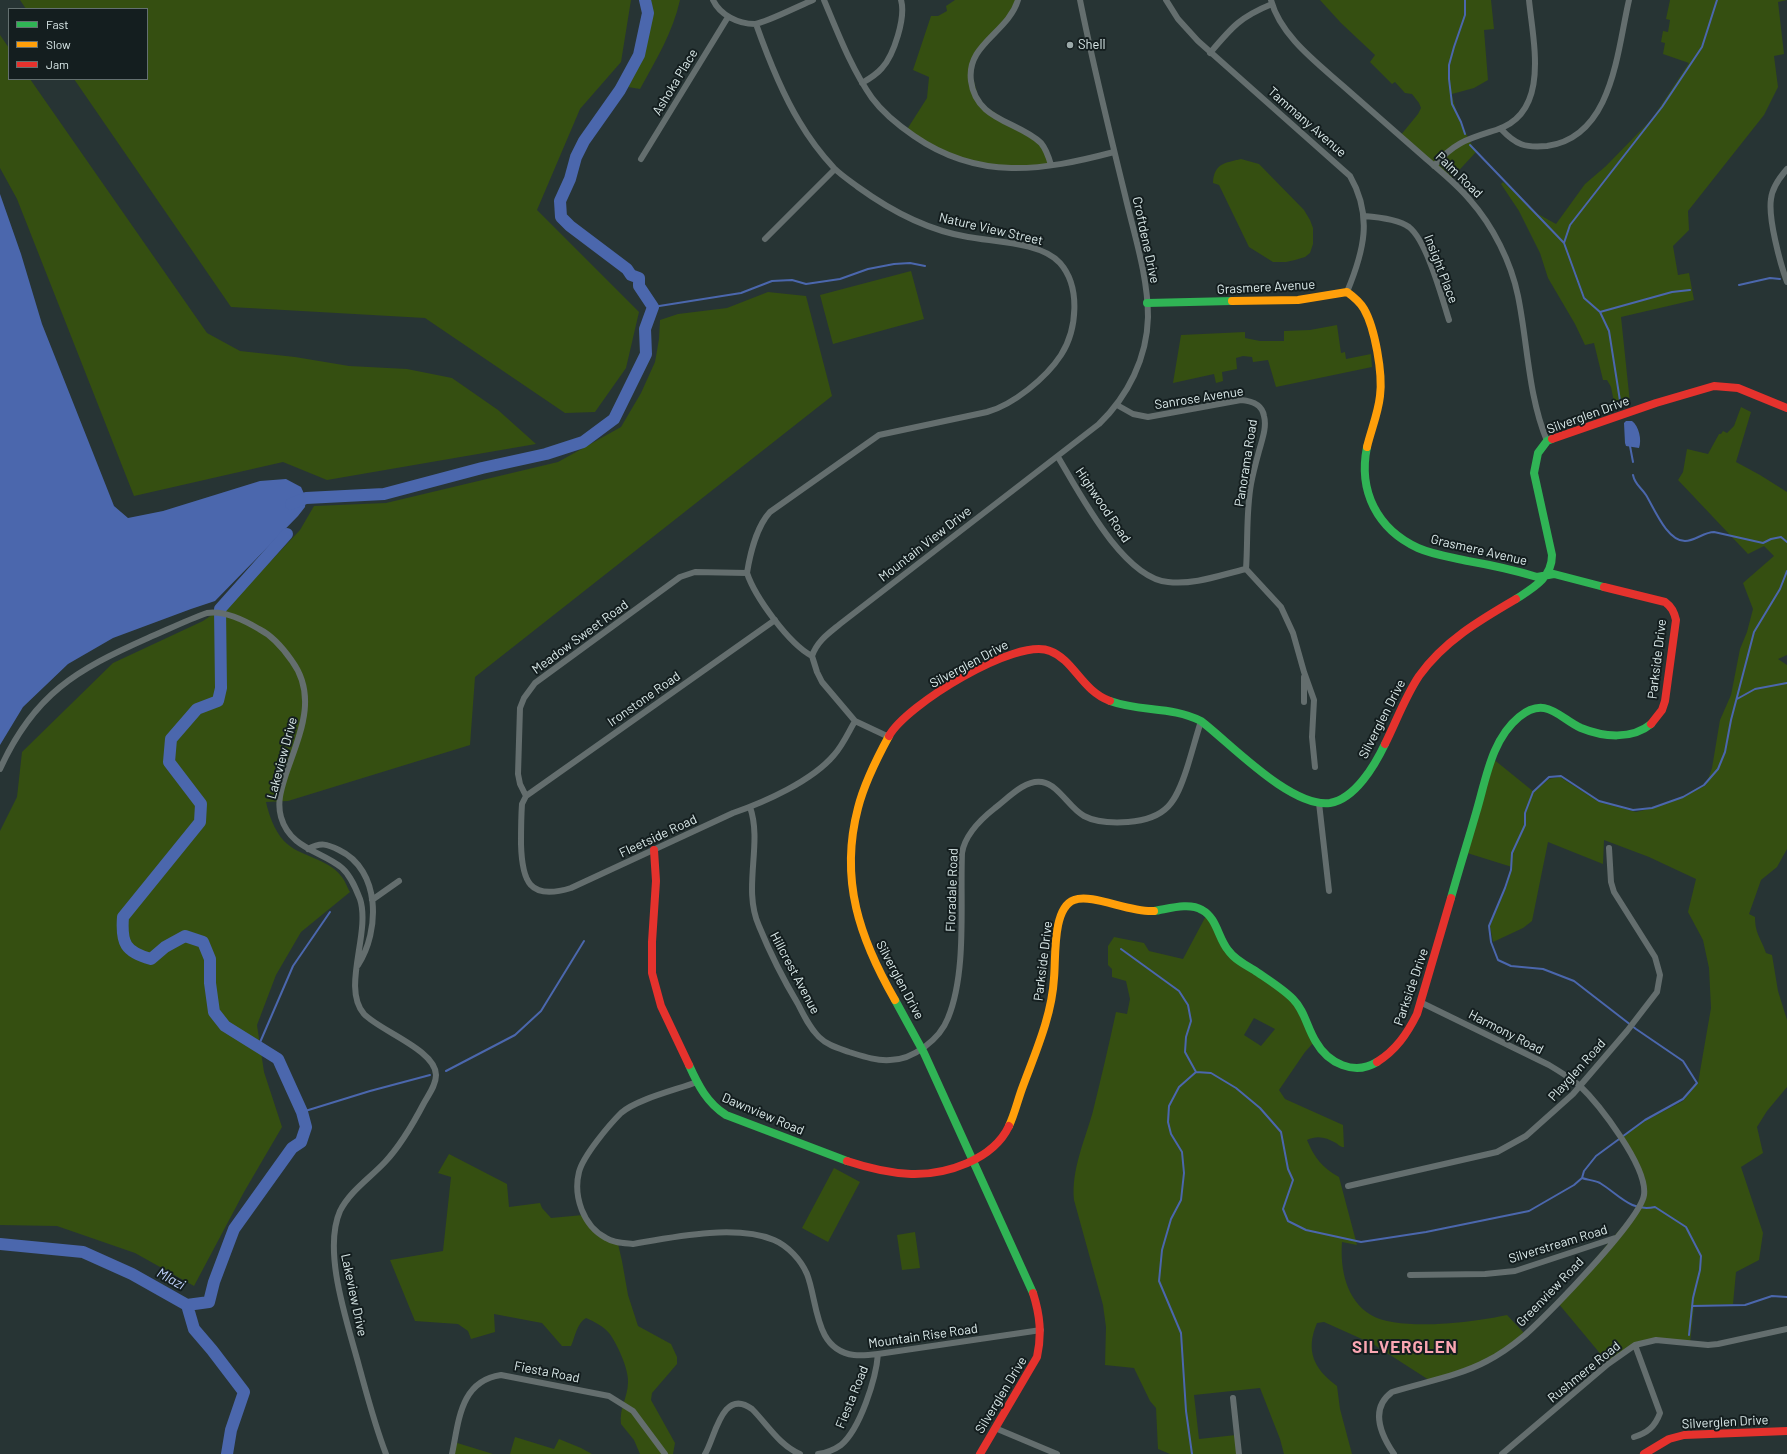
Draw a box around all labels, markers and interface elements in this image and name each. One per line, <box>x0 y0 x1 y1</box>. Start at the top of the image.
legend <box>8 8 148 80</box>
text: Fast <box>46 17 69 31</box>
text: Slow <box>46 37 71 51</box>
place label: Shell <box>1078 37 1105 53</box>
marker: Shell <box>1065 40 1075 50</box>
street label: Ashoka Place <box>649 46 701 118</box>
text: Jam <box>46 57 69 71</box>
street label: Tammany Avenue <box>1265 84 1349 160</box>
street label: Palm Road <box>1432 149 1486 201</box>
street label: Croftdene Drive <box>1129 195 1163 285</box>
street label: Nature View Street <box>937 209 1045 249</box>
street label: Insight Place <box>1421 232 1461 306</box>
street label: Grasmere Avenue <box>1216 277 1316 297</box>
street label: Sanrose Avenue <box>1153 383 1245 413</box>
street label: Silverglen Drive <box>1545 393 1631 437</box>
street label: Panorama Road <box>1231 418 1261 508</box>
street label: Highwood Road <box>1072 464 1134 546</box>
street label: Mountain View Drive <box>876 503 974 585</box>
street label: Grasmere Avenue <box>1429 531 1529 569</box>
street label: Meadow Sweet Road <box>529 597 631 677</box>
street label: Parkside Drive <box>1644 618 1670 700</box>
street label: Silverglen Drive <box>927 637 1011 691</box>
street label: Ironstone Road <box>605 668 683 730</box>
street label: Silverglen Drive <box>1355 677 1409 761</box>
street label: Lakeview Drive <box>264 715 300 801</box>
street label: Fleetside Road <box>617 811 699 861</box>
street label: Floradale Road <box>943 848 961 932</box>
street label: Parkside Drive <box>1030 920 1056 1002</box>
street label: Hillcrest Avenue <box>767 929 823 1017</box>
street label: Silverglen Drive <box>873 938 927 1022</box>
street label: Parkside Drive <box>1390 946 1432 1028</box>
street label: Harmony Road <box>1466 1006 1546 1058</box>
street label: Playglen Road <box>1545 1036 1609 1104</box>
street label: Dawnview Road <box>720 1090 806 1138</box>
street label: Silverstream Road <box>1507 1222 1609 1266</box>
street label: Lakeview Drive <box>338 1252 370 1338</box>
street label: Greenview Road <box>1513 1254 1587 1330</box>
water label: Mlazi <box>154 1264 188 1294</box>
street label: Mountain Rise Road <box>867 1321 979 1351</box>
district label: SILVERGLEN <box>1352 1337 1458 1357</box>
street label: Rushmere Road <box>1545 1338 1623 1406</box>
street label: Silverglen Drive <box>972 1354 1030 1436</box>
street label: Fiesta Road <box>513 1358 581 1386</box>
street label: Fiesta Road <box>832 1363 872 1431</box>
street label: Silverglen Drive <box>1681 1412 1769 1432</box>

